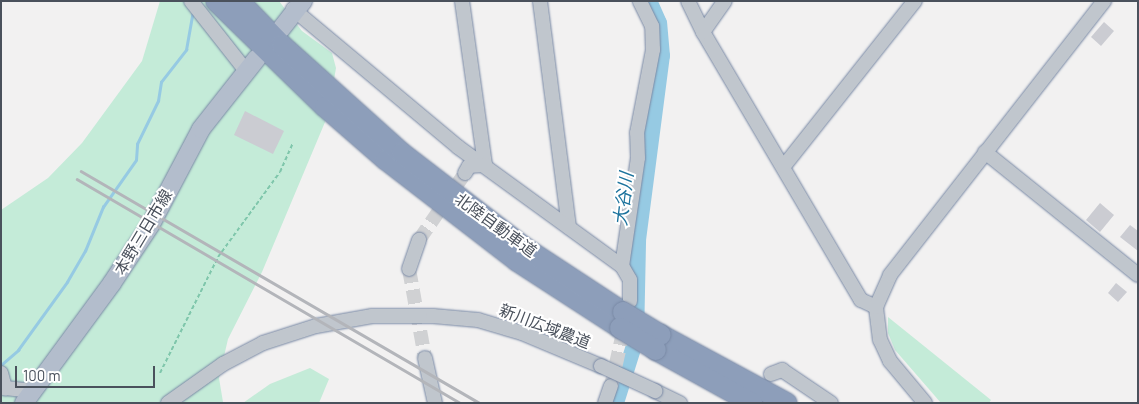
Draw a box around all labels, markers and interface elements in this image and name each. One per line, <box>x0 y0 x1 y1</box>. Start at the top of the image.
water label: 大谷川 <box>609 171 637 227</box>
street label: 本野三日市線 <box>110 186 176 278</box>
street label: 北陸自動車道 <box>452 189 540 261</box>
street label: 新川広域農道 <box>497 300 593 352</box>
scale bar <box>18 356 158 388</box>
text: 100 m <box>23 366 61 384</box>

